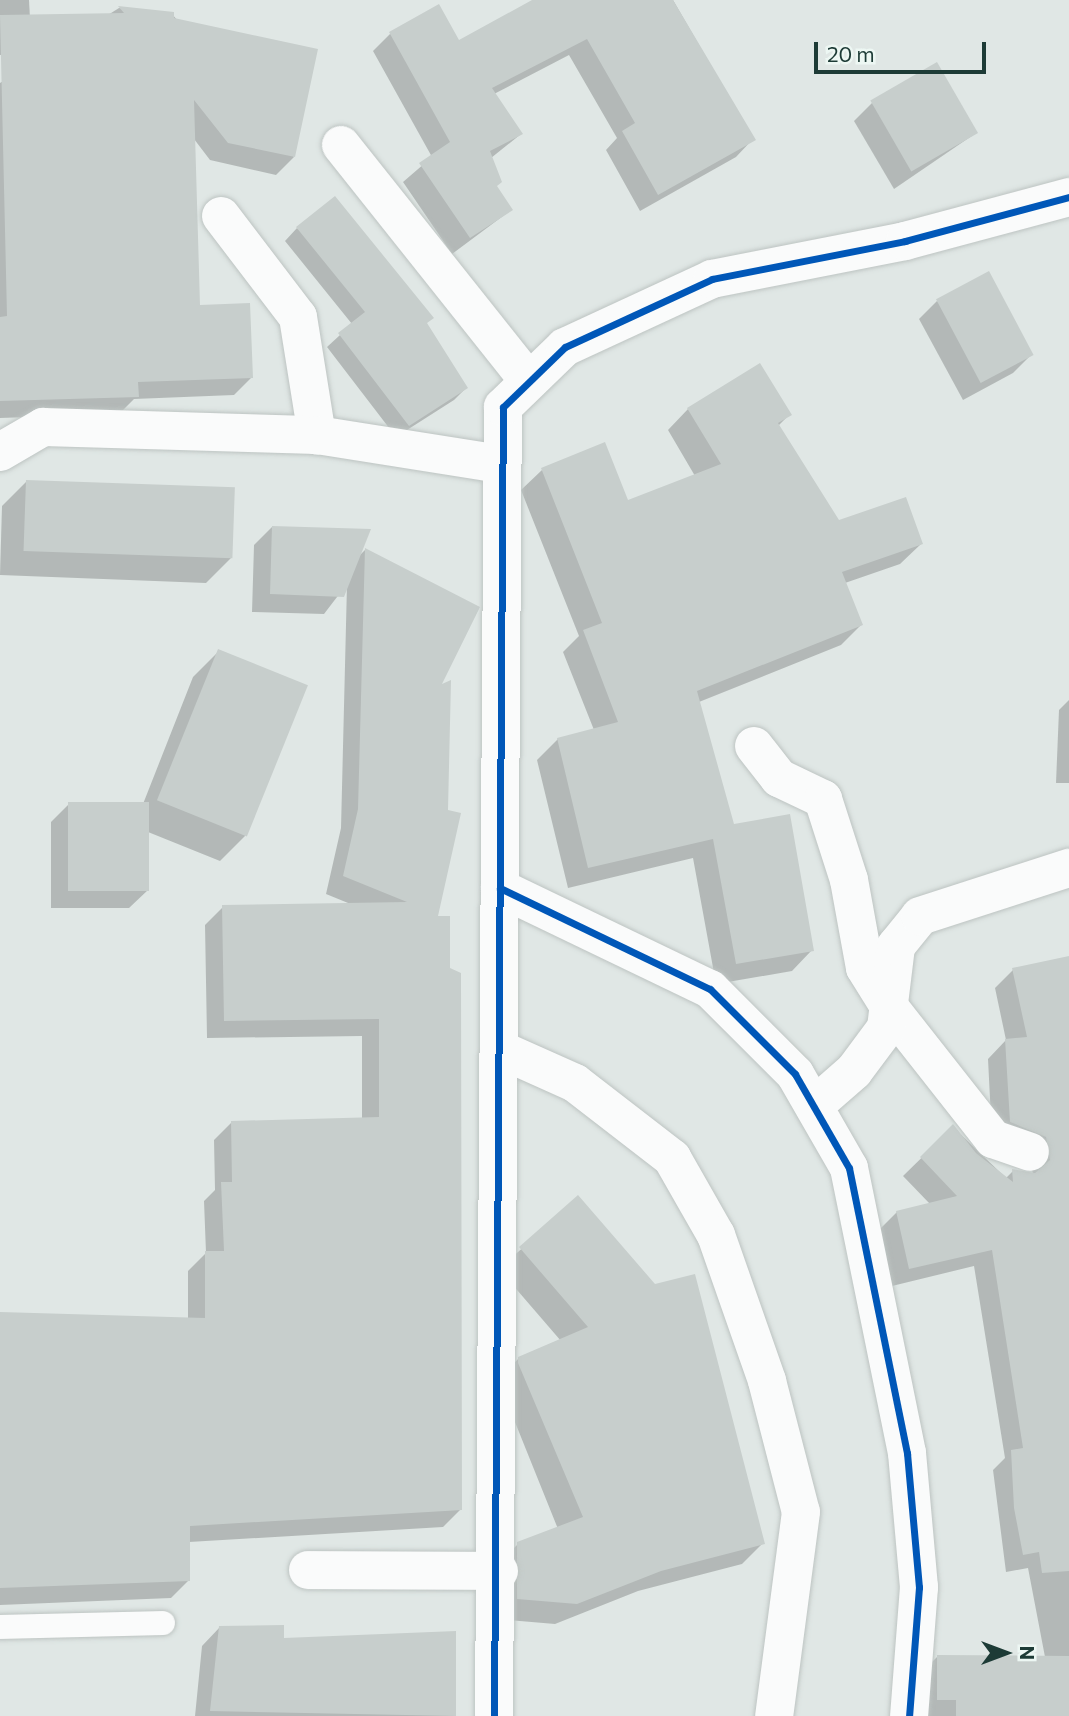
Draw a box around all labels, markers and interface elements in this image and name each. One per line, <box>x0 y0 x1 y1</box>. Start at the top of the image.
scale bar <box>817 28 988 72</box>
text: 20 m <box>827 41 875 66</box>
north arrow <box>971 1618 1041 1688</box>
text: N <box>1016 1646 1039 1660</box>

